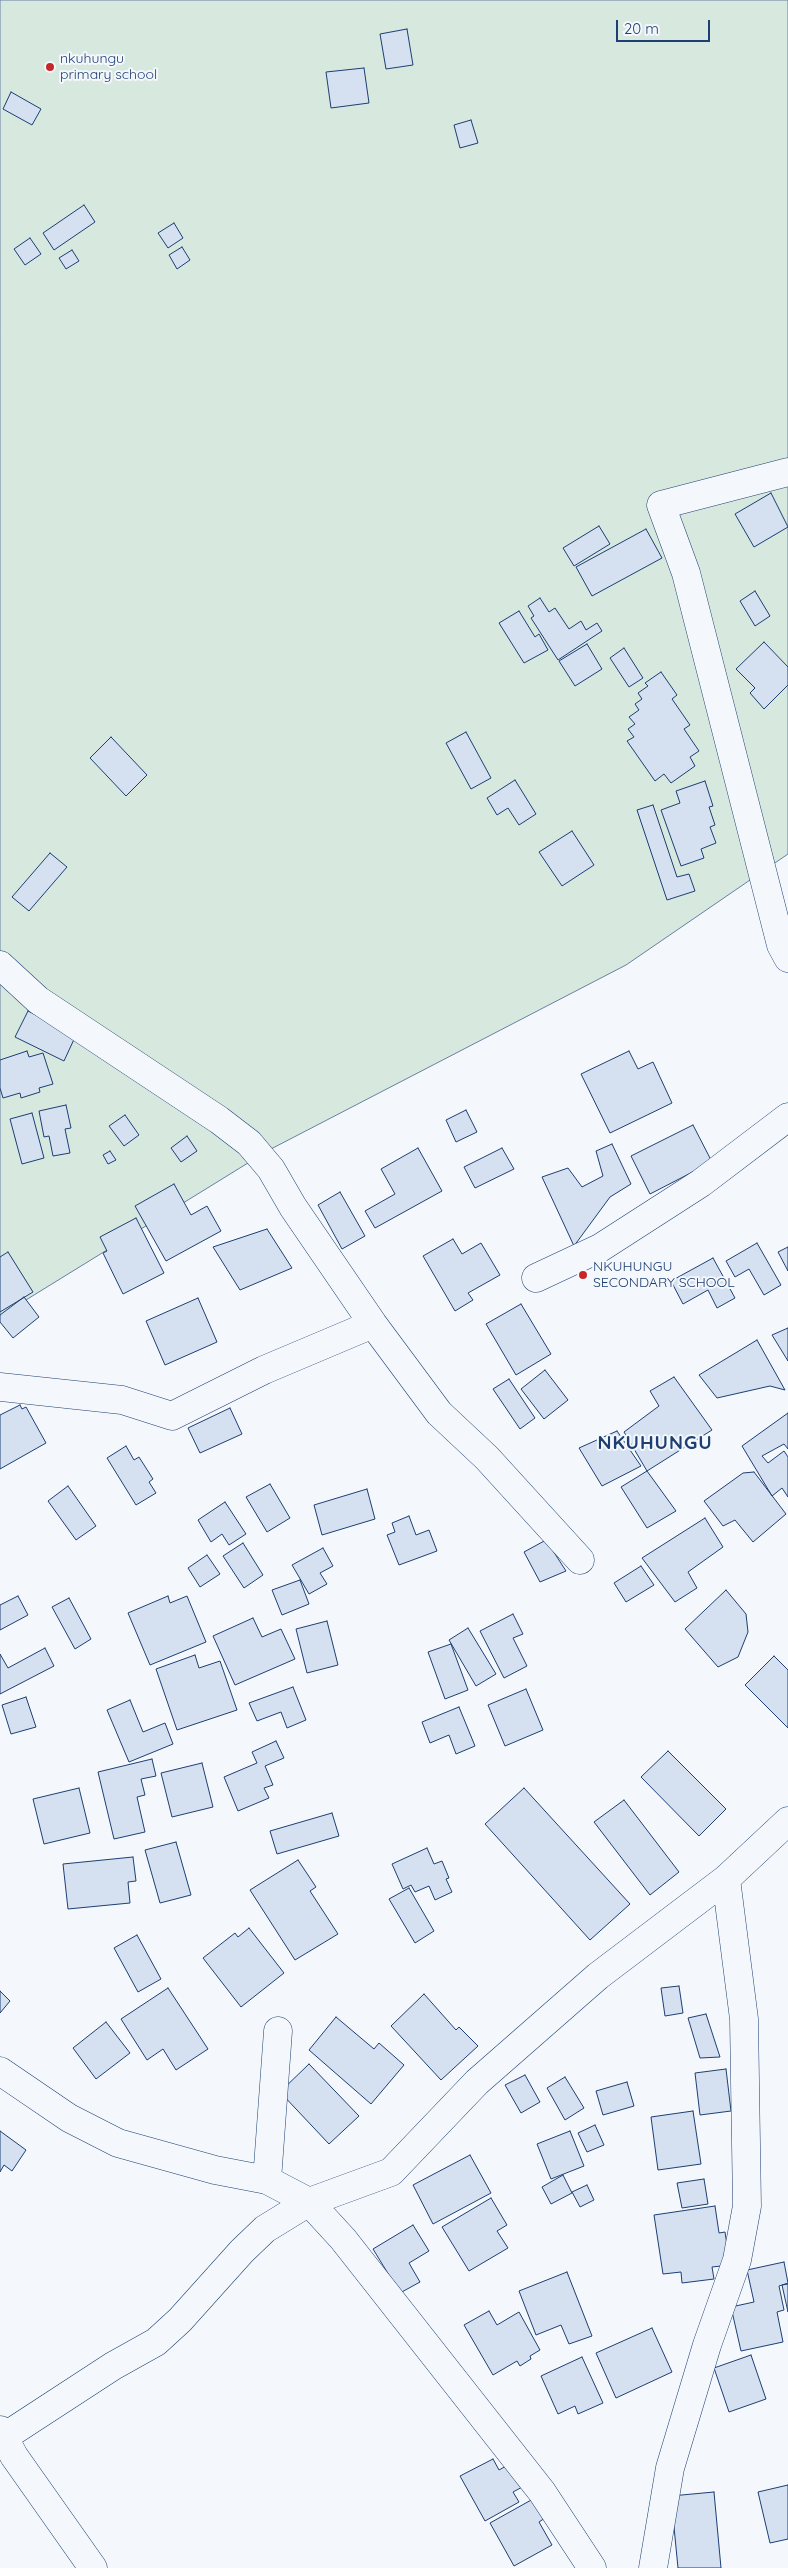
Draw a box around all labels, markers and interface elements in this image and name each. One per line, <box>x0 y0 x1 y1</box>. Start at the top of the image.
scale bar <box>618 10 712 42</box>
text: 20 m <box>624 19 659 38</box>
place label: nkuhungu primary school <box>60 51 157 84</box>
marker: nkuhungu primary school <box>44 61 56 73</box>
place label: NKUHUNGU SECONDARY SCHOOL <box>593 1259 735 1292</box>
marker: NKUHUNGU SECONDARY SCHOOL <box>577 1269 589 1281</box>
district label: NKUHUNGU <box>596 1432 714 1454</box>

